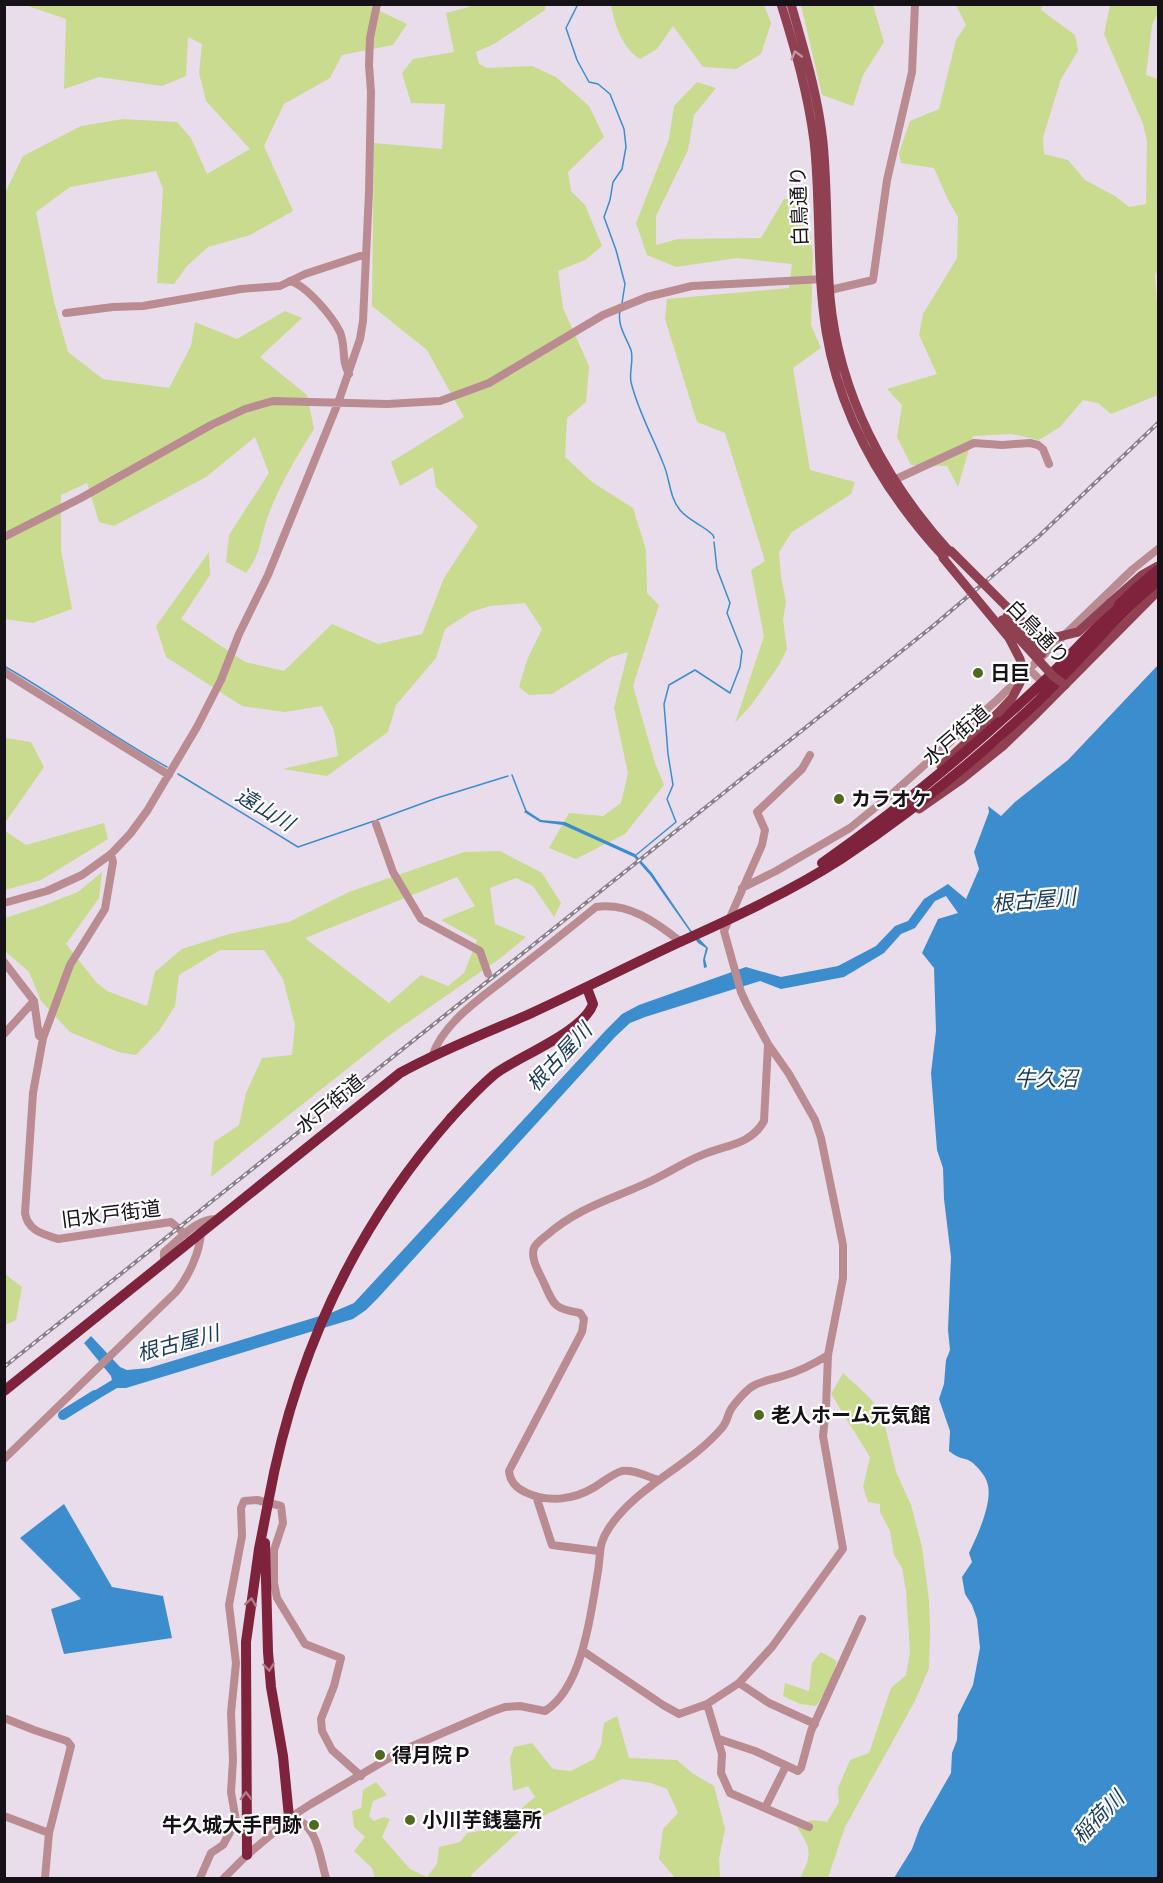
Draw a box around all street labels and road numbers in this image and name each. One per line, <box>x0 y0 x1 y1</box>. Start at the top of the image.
street label: 白鳥通り <box>786 166 812 246</box>
street label: 白鳥通り <box>1002 595 1074 669</box>
street label: 水戸街道 <box>918 700 994 770</box>
street label: 水戸街道 <box>291 1070 369 1138</box>
street label: 旧水戸街道 <box>60 1196 162 1232</box>

